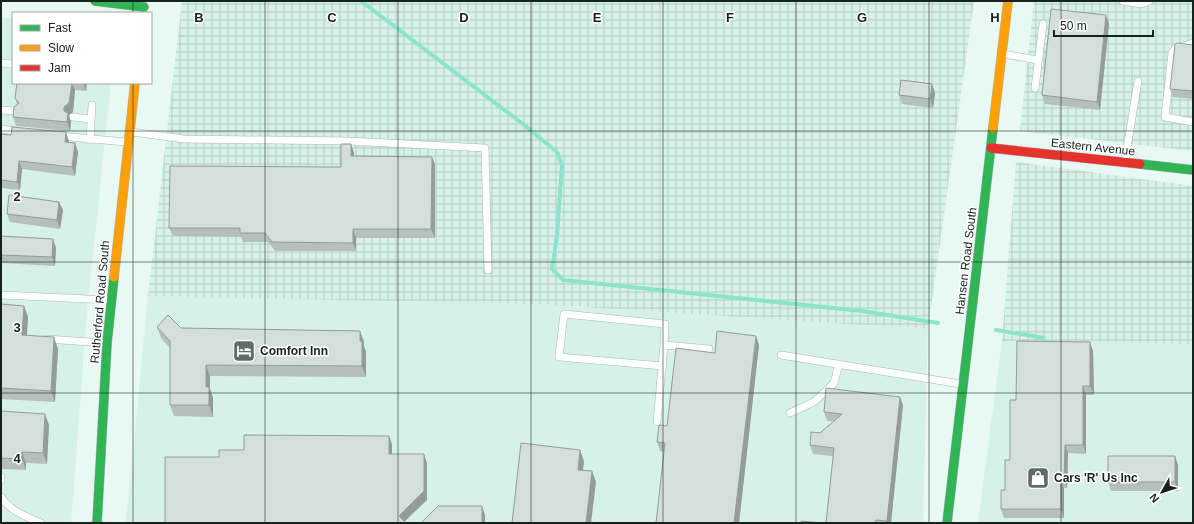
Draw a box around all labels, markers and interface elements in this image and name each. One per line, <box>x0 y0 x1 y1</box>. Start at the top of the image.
text: B <box>194 10 204 25</box>
text: C <box>327 10 337 25</box>
text: D <box>459 10 469 25</box>
text: E <box>593 10 602 25</box>
text: F <box>726 10 734 25</box>
text: G <box>857 10 867 25</box>
text: H <box>990 10 1000 25</box>
legend <box>12 12 152 84</box>
scale bar <box>1054 12 1153 38</box>
text: 50 m <box>1060 19 1087 33</box>
text: Fast <box>48 21 72 35</box>
text: Slow <box>48 41 74 55</box>
text: Jam <box>48 61 71 75</box>
street label: Eastern Avenue <box>1050 136 1136 158</box>
text: 2 <box>13 189 21 204</box>
street label: Hansen Road South <box>952 207 980 315</box>
street label: Rutherford Road South <box>88 240 112 364</box>
text: 3 <box>13 320 21 335</box>
hotel icon: Comfort Inn <box>231 338 257 364</box>
place label: Comfort Inn <box>260 344 328 358</box>
text: 4 <box>13 451 21 466</box>
shop icon: Cars 'R' Us Inc <box>1025 465 1051 491</box>
place label: Cars 'R' Us Inc <box>1054 471 1138 485</box>
north arrow <box>1142 472 1182 512</box>
text: N <box>1147 491 1161 505</box>

